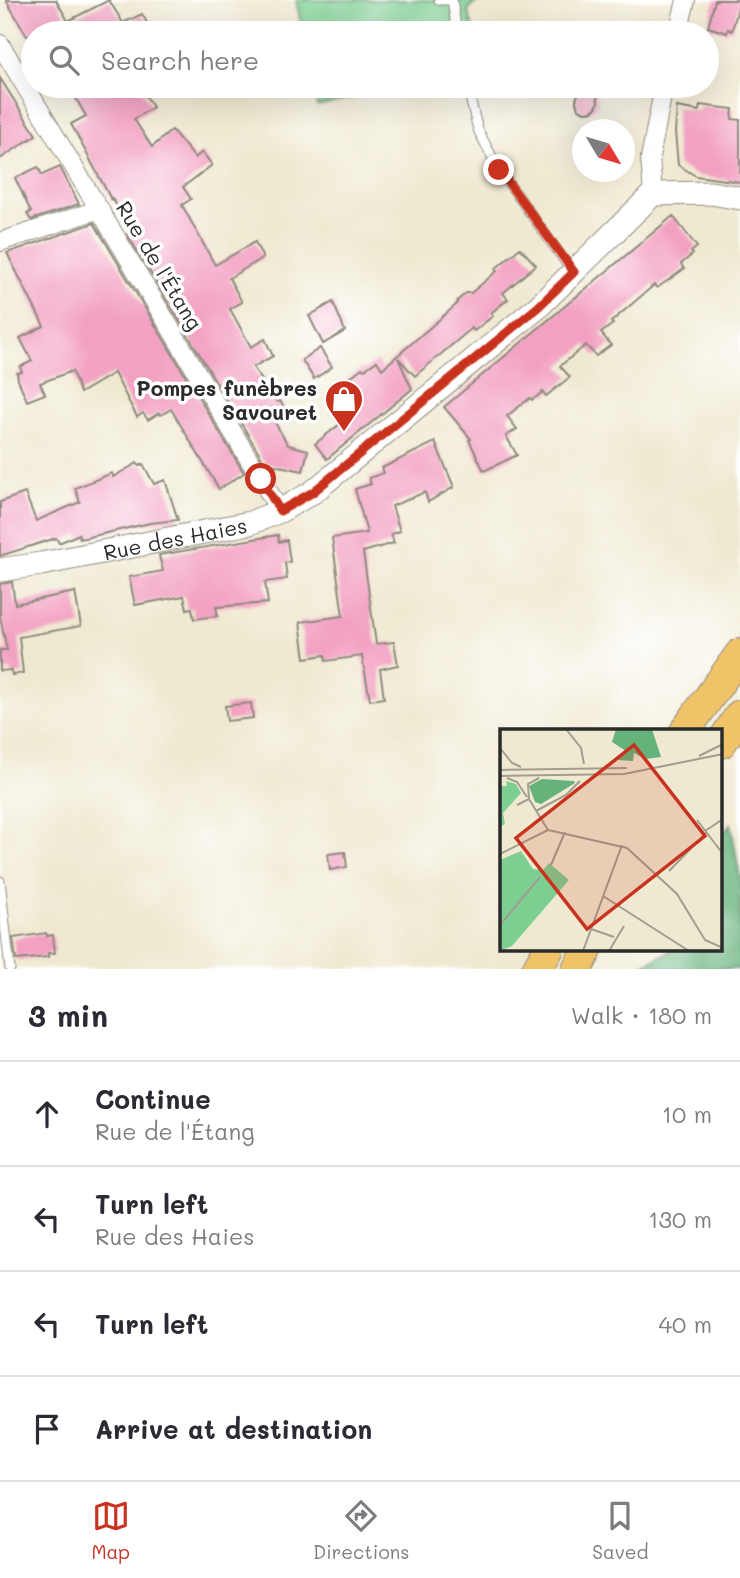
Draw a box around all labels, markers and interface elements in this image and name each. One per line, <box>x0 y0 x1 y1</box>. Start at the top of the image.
search box <box>21 21 719 98</box>
icon: search <box>45 41 83 79</box>
text: Search here <box>101 43 259 77</box>
north arrow <box>572 119 635 182</box>
route end <box>483 154 514 185</box>
street label: Rue de l'Étang <box>111 196 209 334</box>
place label: Pompes funèbres Savouret <box>136 374 317 425</box>
shop icon: Pompes funèbres Savouret <box>323 378 365 433</box>
route start <box>245 463 276 494</box>
street label: Rue des Haies <box>101 510 249 565</box>
inset map <box>500 729 722 951</box>
text: 3 min <box>28 995 108 1035</box>
text: Walk · 180 m <box>571 1000 712 1030</box>
text: Continue <box>95 1082 211 1116</box>
icon: ahead <box>28 1095 66 1133</box>
text: 10 m <box>662 1099 712 1129</box>
text: Rue de l'Étang <box>95 1116 255 1146</box>
text: Turn left <box>95 1187 208 1221</box>
icon: left <box>28 1200 66 1238</box>
text: 130 m <box>648 1204 712 1234</box>
text: Rue des Haies <box>95 1221 254 1251</box>
icon: left <box>28 1305 66 1343</box>
text: Turn left <box>95 1307 208 1341</box>
text: 40 m <box>659 1309 712 1339</box>
icon: arrive <box>28 1410 66 1448</box>
text: Arrive at destination <box>95 1412 372 1446</box>
tab: Map <box>91 1497 130 1564</box>
tab: Directions <box>313 1497 409 1564</box>
tab: Saved <box>592 1497 649 1564</box>

